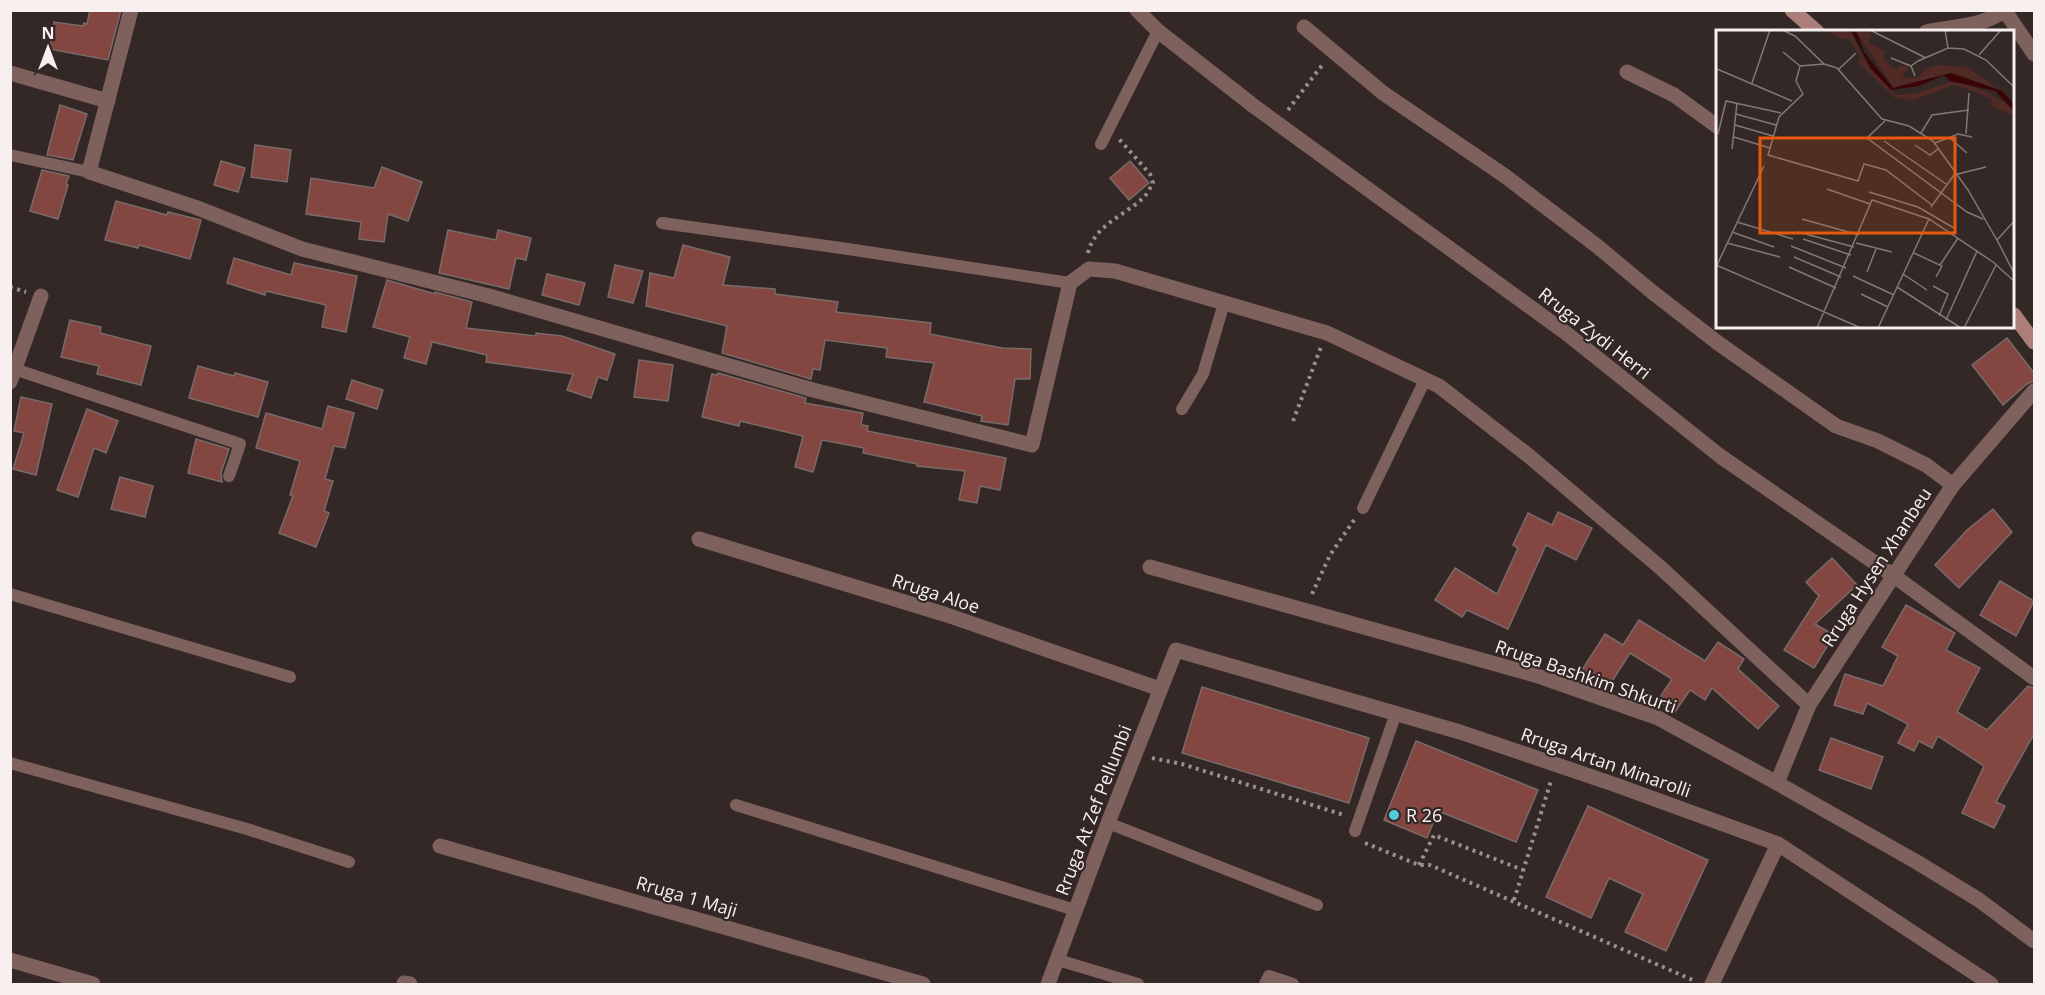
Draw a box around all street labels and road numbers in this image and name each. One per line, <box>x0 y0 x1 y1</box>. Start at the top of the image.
street label: Rruga Zydi Herri <box>1534 282 1656 384</box>
street label: Rruga Hysen Xhanbeu <box>1815 483 1937 651</box>
street label: Rruga Aloe <box>889 568 983 618</box>
street label: Rruga Bashkim Shkurti <box>1492 634 1680 718</box>
street label: Rruga At Zef Pellumbi <box>1049 721 1137 899</box>
street label: Rruga Artan Minarolli <box>1518 722 1694 802</box>
street label: Rruga 1 Maji <box>634 870 740 922</box>

